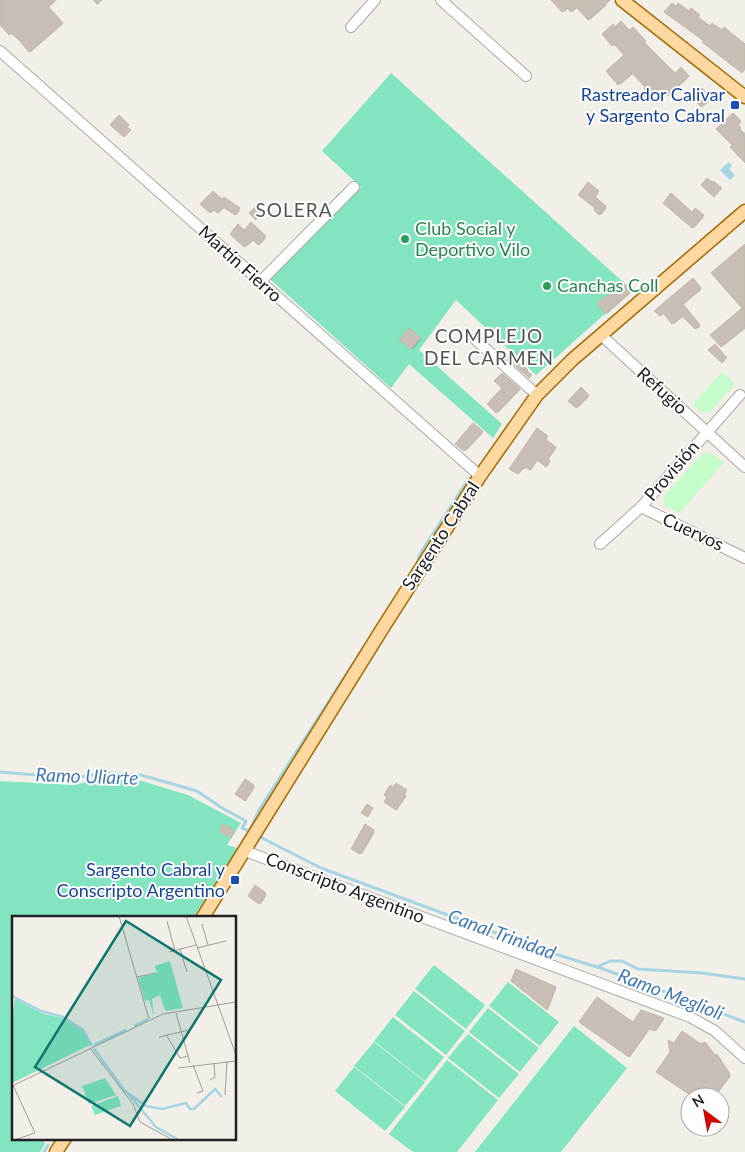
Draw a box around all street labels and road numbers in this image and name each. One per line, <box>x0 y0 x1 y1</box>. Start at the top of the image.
street label: Martín Fierro <box>194 220 287 306</box>
street label: Refugio <box>633 362 692 419</box>
street label: Provisión <box>639 436 703 505</box>
street label: Sargento Cabral <box>397 477 484 594</box>
street label: Cuervos <box>659 507 728 555</box>
street label: Conscripto Argentino <box>263 847 428 928</box>

